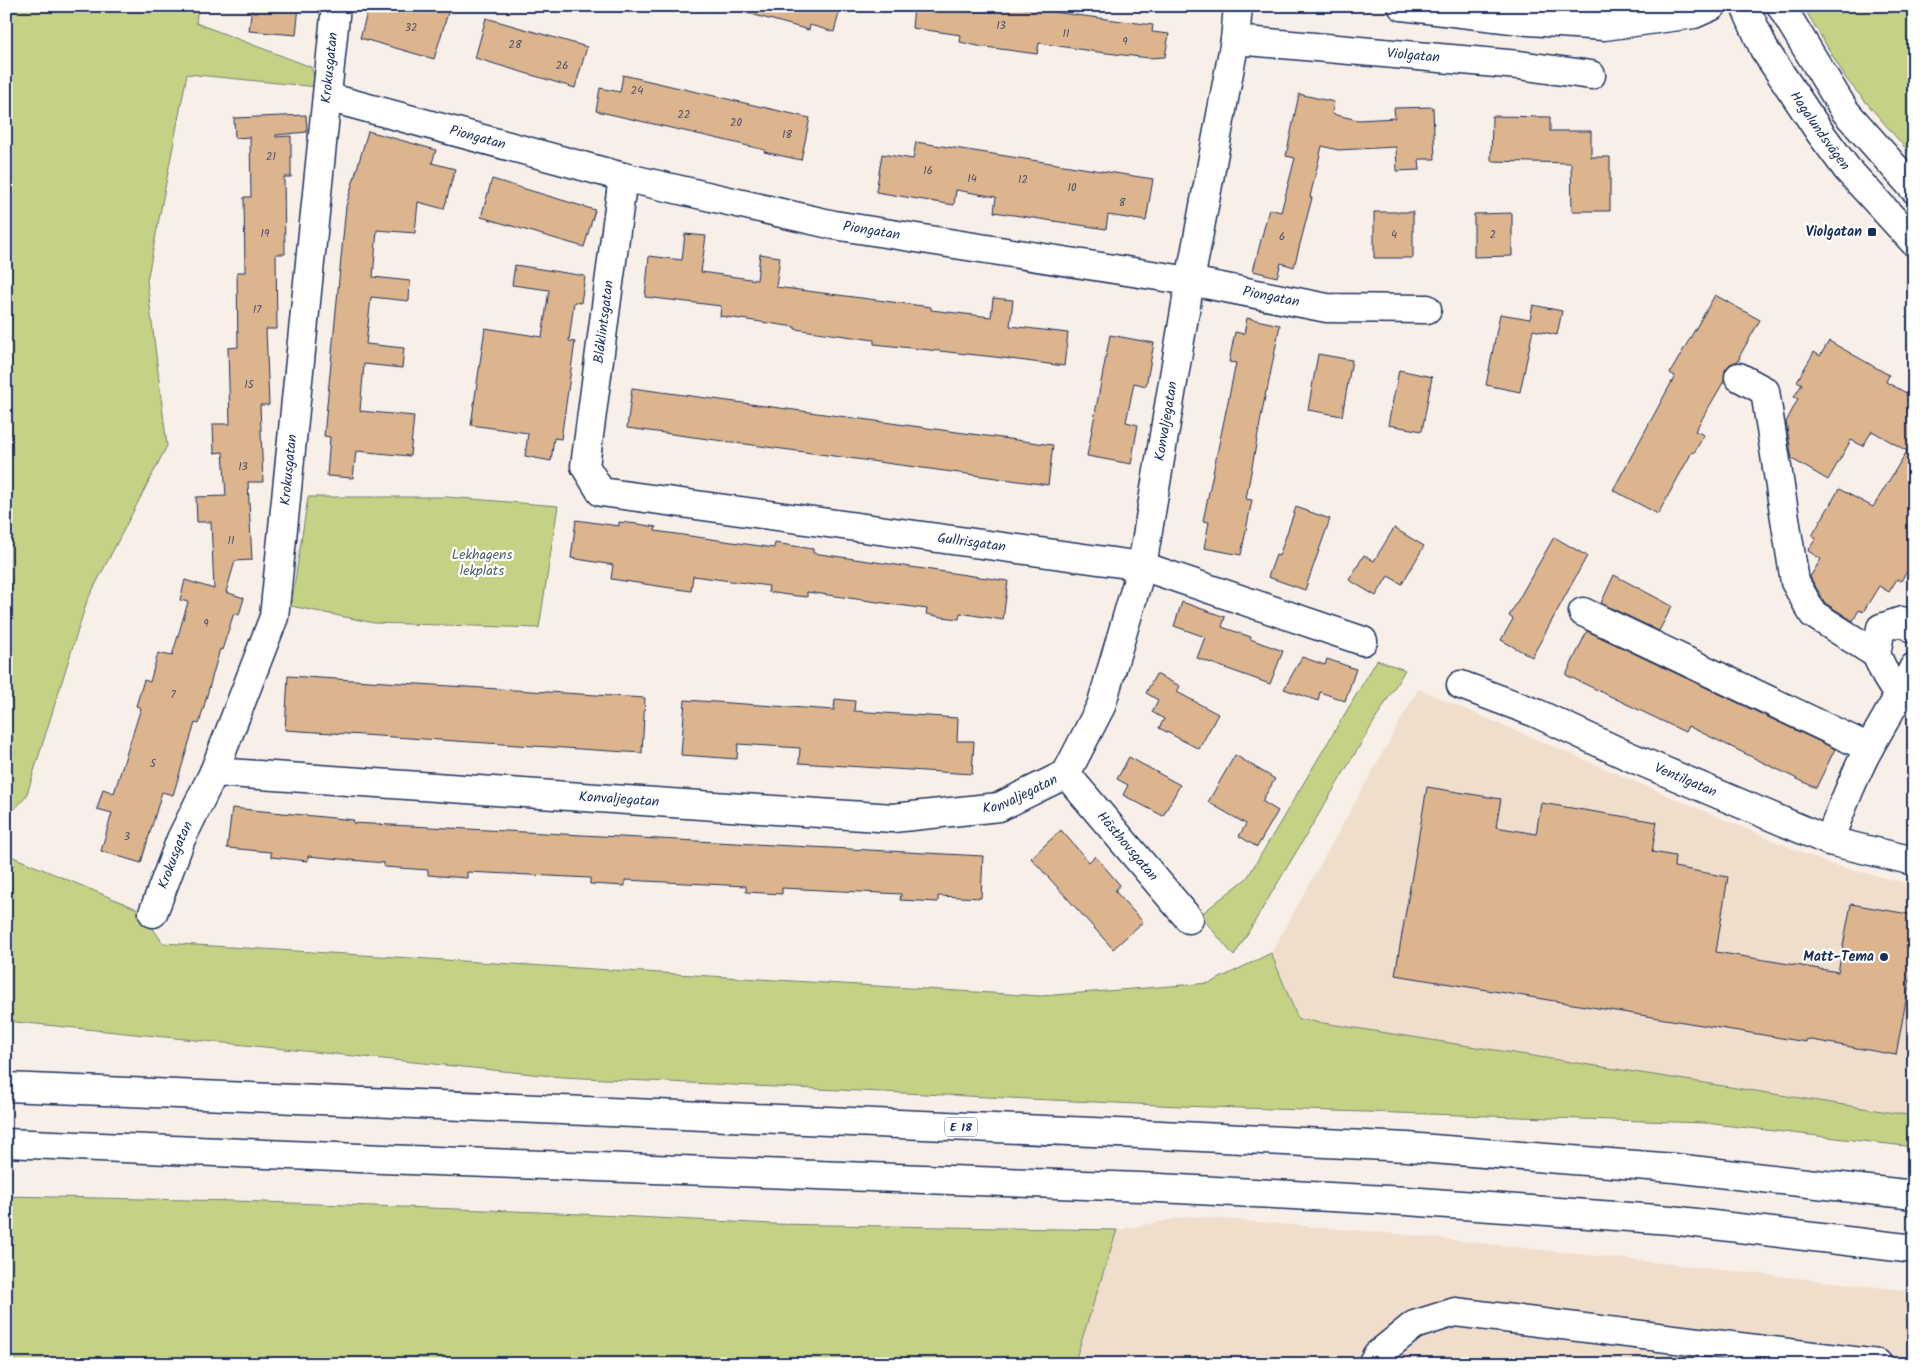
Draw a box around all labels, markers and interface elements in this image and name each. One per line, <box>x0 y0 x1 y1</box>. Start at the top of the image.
house number: 13 <box>996 17 1006 35</box>
house number: 32 <box>405 19 417 37</box>
house number: 11 <box>1063 25 1069 43</box>
street label: Krokusgatan <box>315 31 344 104</box>
house number: 9 <box>1122 33 1128 51</box>
house number: 28 <box>508 36 522 54</box>
street label: Violgatan <box>1386 42 1441 69</box>
house number: 26 <box>556 57 568 75</box>
house number: 24 <box>631 82 643 100</box>
street label: Hagalundsvägen <box>1784 87 1855 175</box>
house number: 22 <box>678 106 690 124</box>
house number: 20 <box>730 114 742 132</box>
street label: Piongatan <box>447 120 508 156</box>
house number: 18 <box>782 126 792 144</box>
house number: 21 <box>266 148 276 166</box>
house number: 16 <box>923 162 933 180</box>
house number: 14 <box>967 170 977 188</box>
house number: 12 <box>1018 171 1028 189</box>
house number: 10 <box>1068 179 1077 197</box>
house number: 8 <box>1119 194 1126 212</box>
street label: Piongatan <box>841 216 902 246</box>
place label: Violgatan <box>1806 221 1862 243</box>
house number: 19 <box>261 225 270 243</box>
house number: 4 <box>1391 226 1397 244</box>
house number: 2 <box>1490 226 1496 244</box>
marker: Violgatan <box>1866 226 1878 238</box>
house number: 6 <box>1279 228 1285 246</box>
street label: Blåklintsgatan <box>588 279 620 365</box>
street label: Piongatan <box>1241 281 1301 313</box>
house number: 17 <box>253 301 262 319</box>
house number: 15 <box>244 376 255 394</box>
street label: Konvaljegatan <box>1149 380 1184 463</box>
street label: Krokusgatan <box>274 433 303 506</box>
house number: 13 <box>238 458 248 476</box>
street label: Gullrisgatan <box>936 527 1007 558</box>
house number: 11 <box>228 532 234 550</box>
park label: Lekhagens lekplats <box>452 544 513 582</box>
house number: 9 <box>203 615 209 633</box>
house number: 7 <box>170 686 176 704</box>
house number: 5 <box>150 755 157 773</box>
street label: Ventilgatan <box>1651 757 1720 803</box>
street label: Konvaljegatan <box>982 769 1061 820</box>
street label: Konvaljegatan <box>578 786 660 813</box>
street label: Hästhovsgatan <box>1091 807 1164 886</box>
street label: Krokusgatan <box>152 818 199 892</box>
house number: 3 <box>124 828 130 846</box>
place label: Matt-Tema <box>1803 946 1874 968</box>
marker: Matt-Tema <box>1878 951 1890 963</box>
road number: E 18 <box>945 1118 977 1136</box>

